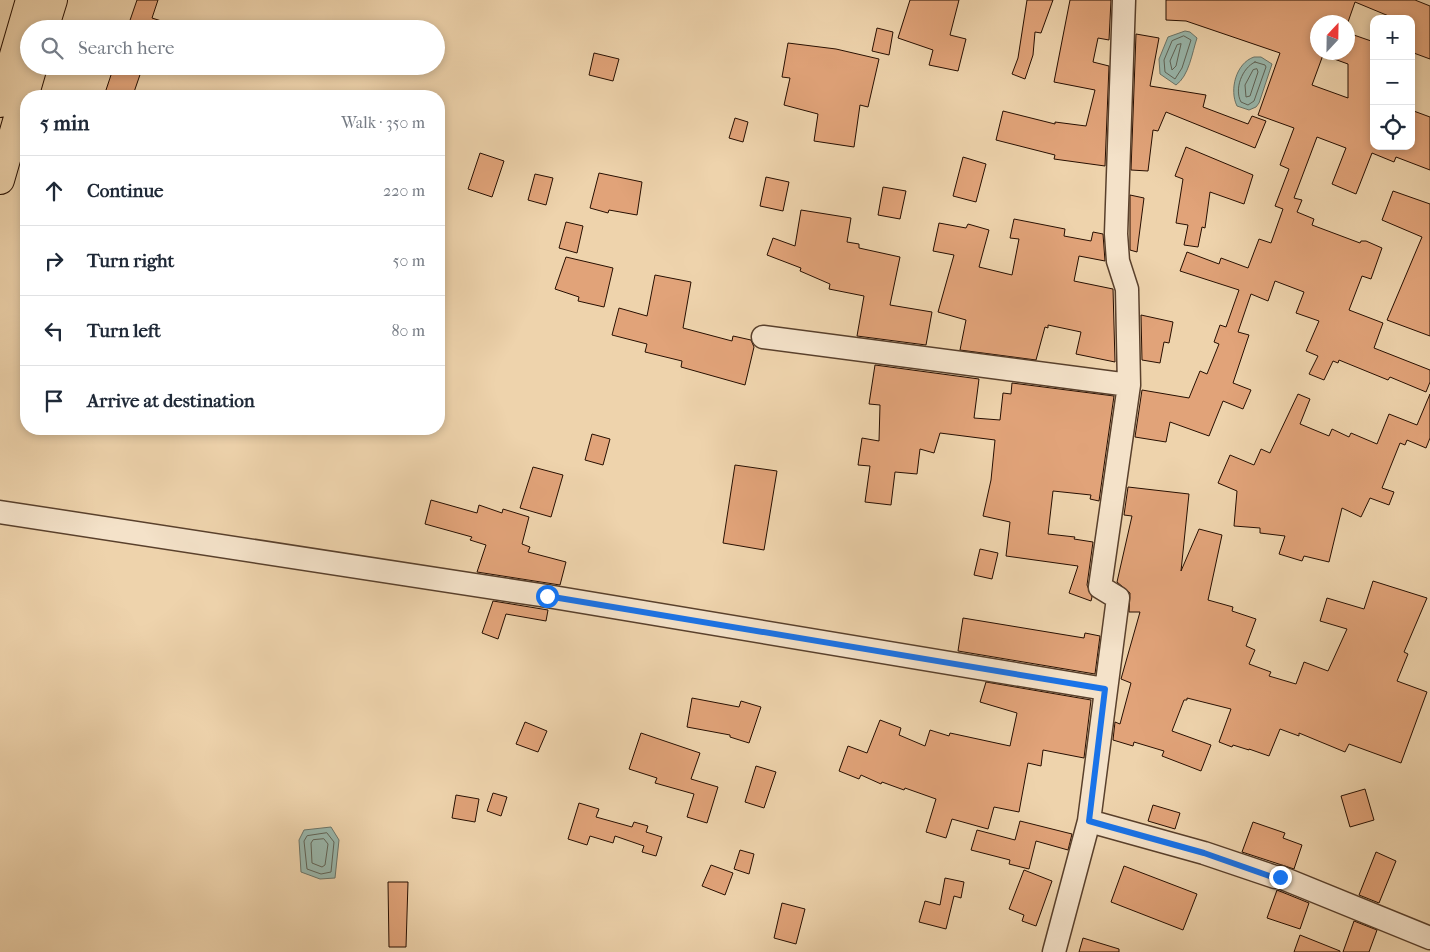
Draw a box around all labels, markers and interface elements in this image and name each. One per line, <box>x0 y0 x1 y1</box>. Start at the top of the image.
north arrow <box>1310 15 1355 60</box>
map controls <box>1370 15 1415 150</box>
button: + <box>1370 15 1415 60</box>
search box <box>20 20 445 75</box>
icon: search <box>38 34 66 62</box>
text: Search here <box>78 37 174 59</box>
button: − <box>1370 60 1415 105</box>
button: locate <box>1370 105 1415 150</box>
text: 5 min <box>40 111 89 135</box>
text: Walk · 350 m <box>341 113 425 132</box>
icon: ahead <box>40 177 68 205</box>
text: Continue <box>87 180 163 202</box>
text: 220 m <box>383 181 425 200</box>
icon: right <box>40 247 68 275</box>
text: Turn right <box>87 250 174 272</box>
text: 50 m <box>393 251 425 270</box>
icon: left <box>40 317 68 345</box>
text: Turn left <box>87 320 161 342</box>
text: 80 m <box>391 321 425 340</box>
icon: arrive <box>40 387 68 415</box>
text: Arrive at destination <box>87 390 255 412</box>
route start <box>536 585 559 608</box>
route end <box>1269 866 1292 889</box>

